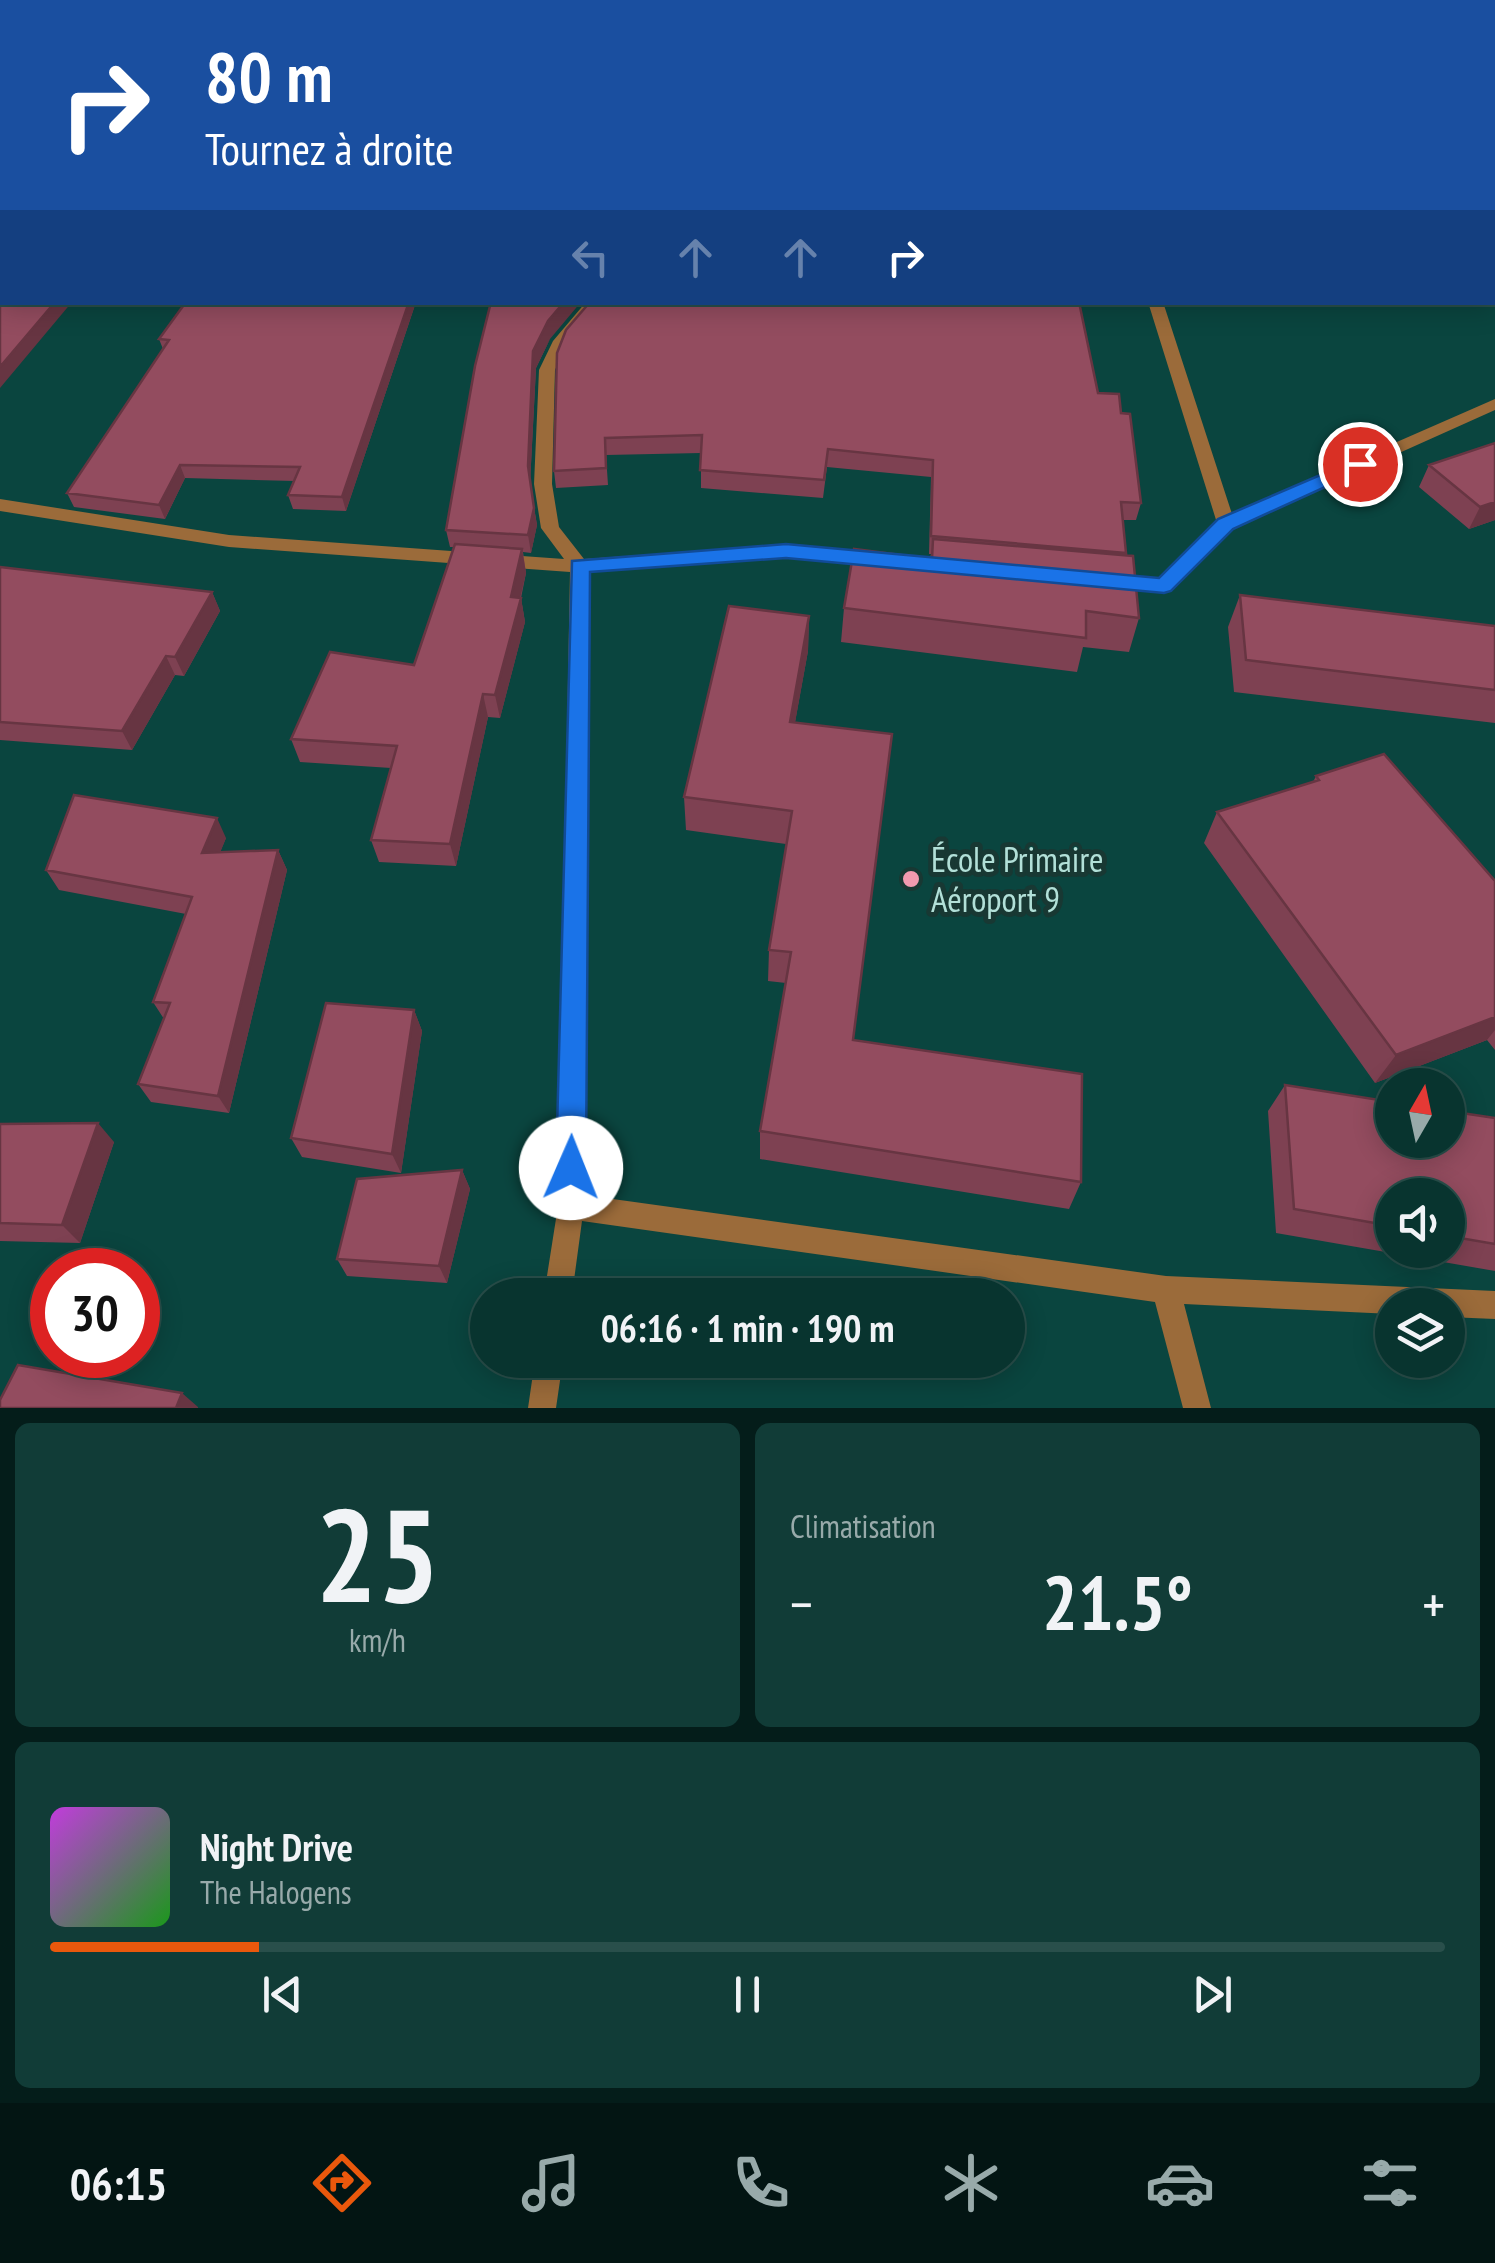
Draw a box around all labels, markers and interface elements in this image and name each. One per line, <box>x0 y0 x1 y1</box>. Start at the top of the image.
text: 80 m <box>205 31 333 121</box>
icon: right <box>40 40 170 170</box>
text: Tournez à droite <box>205 119 454 177</box>
icon: left <box>563 230 618 285</box>
icon: ahead <box>668 230 723 285</box>
icon: ahead <box>773 230 828 285</box>
icon: right <box>878 230 933 285</box>
pin <box>1318 422 1403 507</box>
icon: arrive <box>1333 437 1388 492</box>
place label: École Primaire Aéroport 9 <box>931 836 1103 922</box>
marker: École Primaire Aéroport 9 <box>900 868 922 890</box>
north arrow <box>1375 1068 1465 1158</box>
map controls <box>1375 1068 1465 1378</box>
position arrow <box>519 1116 623 1220</box>
button: sound <box>1375 1178 1465 1268</box>
speed limit sign: 30 <box>30 1248 160 1378</box>
button: layers <box>1375 1288 1465 1378</box>
text: 06:16 · 1 min · 190 m <box>601 1303 894 1352</box>
text: 25 <box>315 1470 440 1638</box>
text: Climatisation <box>790 1505 936 1547</box>
text: 21.5° <box>1042 1554 1193 1651</box>
text: − <box>790 1568 813 1639</box>
text: + <box>1422 1568 1445 1639</box>
text: km/h <box>349 1619 406 1661</box>
text: Night Drive <box>200 1822 353 1871</box>
text: The Halogens <box>200 1871 352 1913</box>
icon: previous <box>255 1967 310 2022</box>
icon: pause <box>720 1967 775 2022</box>
icon: next <box>1185 1967 1240 2022</box>
icon: directions <box>307 2148 377 2218</box>
icon: music <box>516 2148 586 2218</box>
icon: phone <box>726 2148 796 2218</box>
icon: climate <box>936 2148 1006 2218</box>
icon: car <box>1145 2148 1215 2218</box>
icon: filters <box>1355 2148 1425 2218</box>
text: 06:15 <box>70 2154 167 2212</box>

